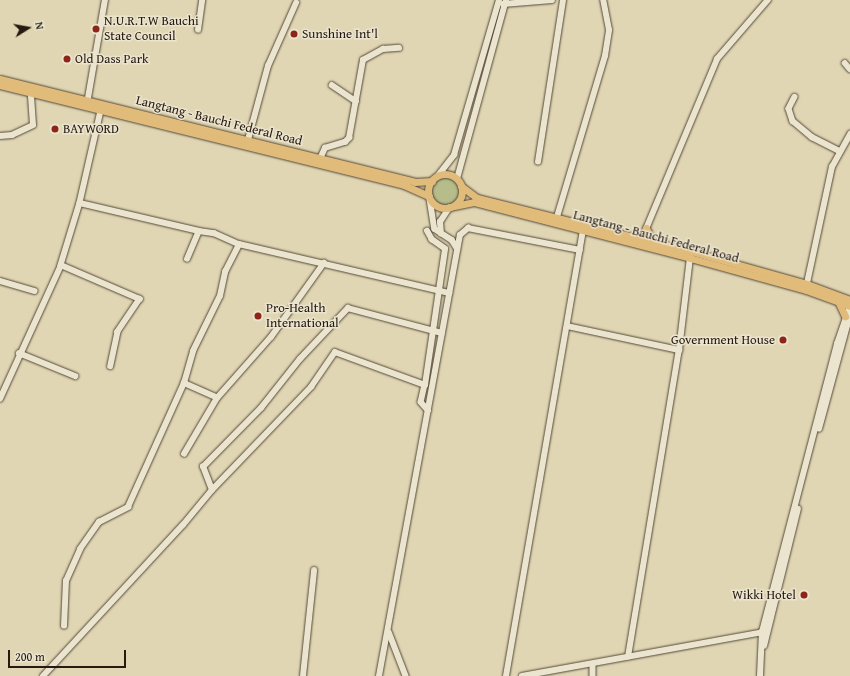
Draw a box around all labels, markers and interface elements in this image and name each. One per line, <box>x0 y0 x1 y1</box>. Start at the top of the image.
north arrow <box>8 8 48 48</box>
place label: N.U.R.T.W Bauchi State Council <box>104 14 199 45</box>
text: N <box>31 21 48 31</box>
marker: N.U.R.T.W Bauchi State Council <box>91 24 101 34</box>
place label: Sunshine Int'l <box>302 26 378 42</box>
marker: Sunshine Int'l <box>289 29 299 39</box>
place label: Old Dass Park <box>75 51 149 67</box>
marker: Old Dass Park <box>62 54 72 64</box>
street label: Langtang - Bauchi Federal Road <box>134 93 304 149</box>
place label: BAYWORD <box>63 121 119 137</box>
marker: BAYWORD <box>50 124 60 134</box>
street label: Langtang - Bauchi Federal Road <box>571 207 741 267</box>
place label: Pro-Health International <box>266 301 339 332</box>
marker: Pro-Health International <box>253 311 263 321</box>
place label: Government House <box>671 332 775 348</box>
marker: Government House <box>778 335 788 345</box>
place label: Wikki Hotel <box>732 587 796 603</box>
marker: Wikki Hotel <box>799 590 809 600</box>
scale bar <box>10 642 128 668</box>
text: 200 m <box>15 648 45 665</box>

